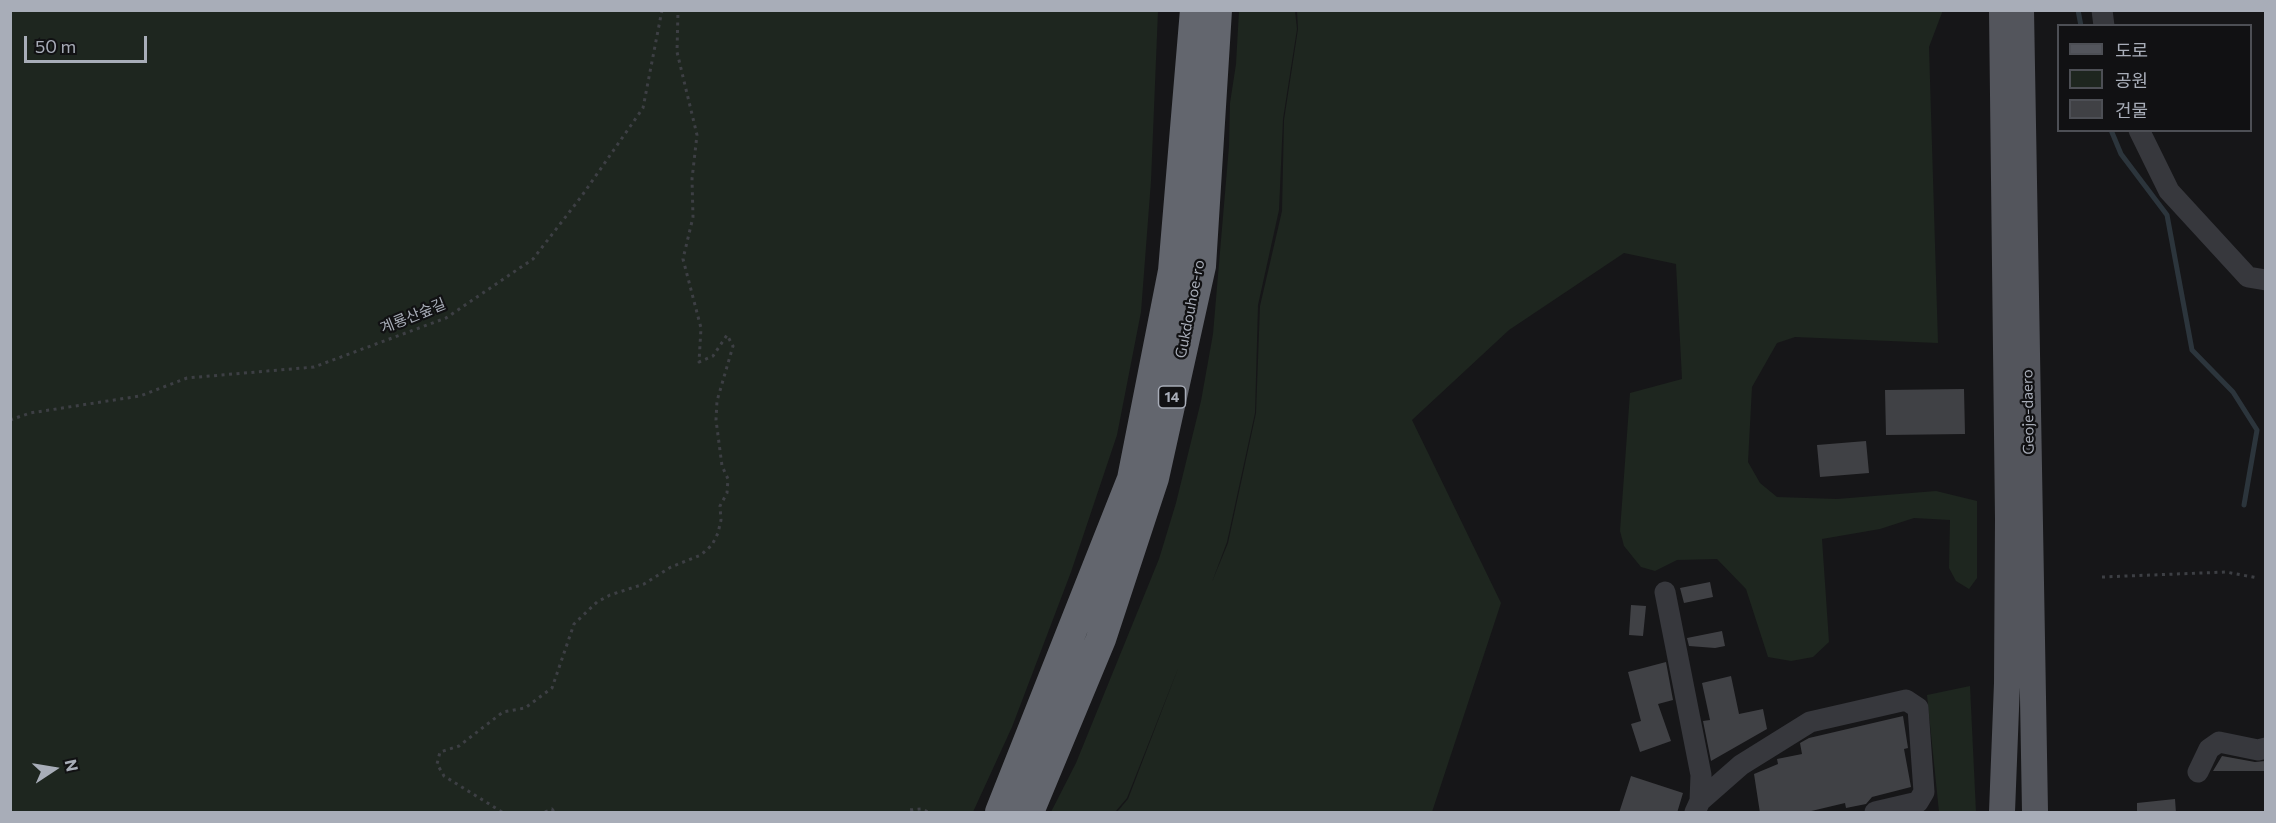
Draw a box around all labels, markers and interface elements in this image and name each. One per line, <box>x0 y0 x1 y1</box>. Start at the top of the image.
scale bar <box>27 24 150 62</box>
legend <box>2057 24 2252 132</box>
text: 50 m <box>35 35 76 57</box>
text: 도로 <box>2115 39 2148 61</box>
text: 공원 <box>2115 69 2148 91</box>
text: 건물 <box>2115 99 2148 121</box>
street label: Gukdouhoe-ro <box>1172 258 1208 360</box>
street label: 계룡산숲길 <box>378 295 448 337</box>
street label: Geoje-daero <box>2018 369 2038 455</box>
road number: 14 <box>1158 386 1186 408</box>
north arrow <box>24 739 84 799</box>
text: N <box>62 757 83 773</box>

